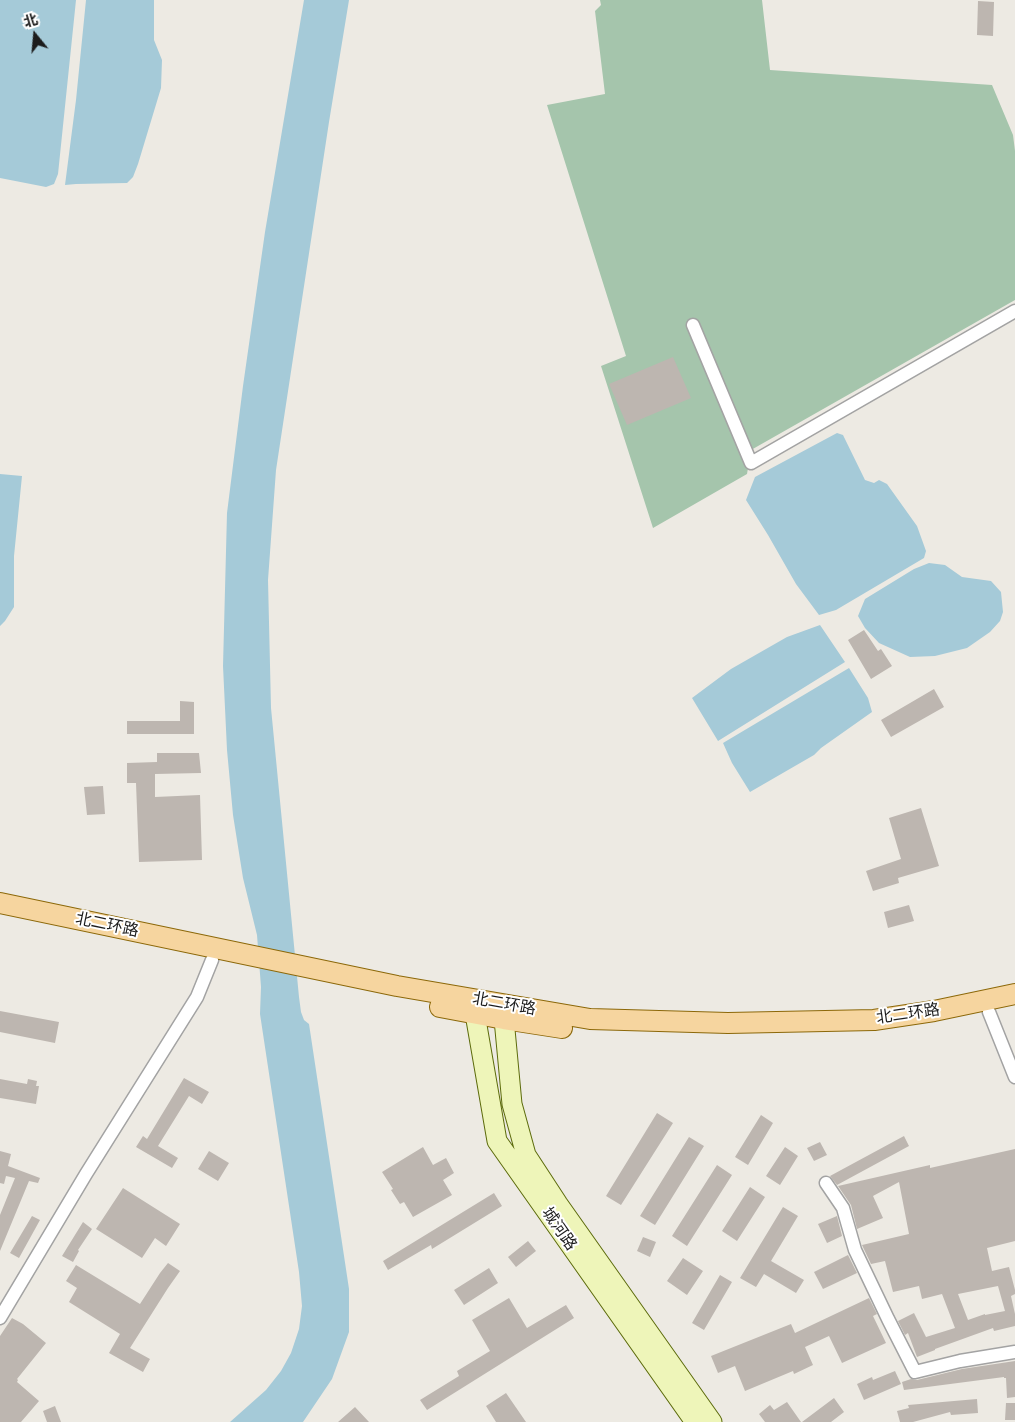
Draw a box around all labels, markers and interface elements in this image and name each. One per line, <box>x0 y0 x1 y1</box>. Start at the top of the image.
north arrow <box>10 10 60 60</box>
text: 北 <box>21 10 40 31</box>
street label: 北二环路 <box>74 909 140 941</box>
street label: 北二环路 <box>471 989 537 1019</box>
street label: 北二环路 <box>875 1000 941 1028</box>
street label: 城河路 <box>537 1204 581 1254</box>

